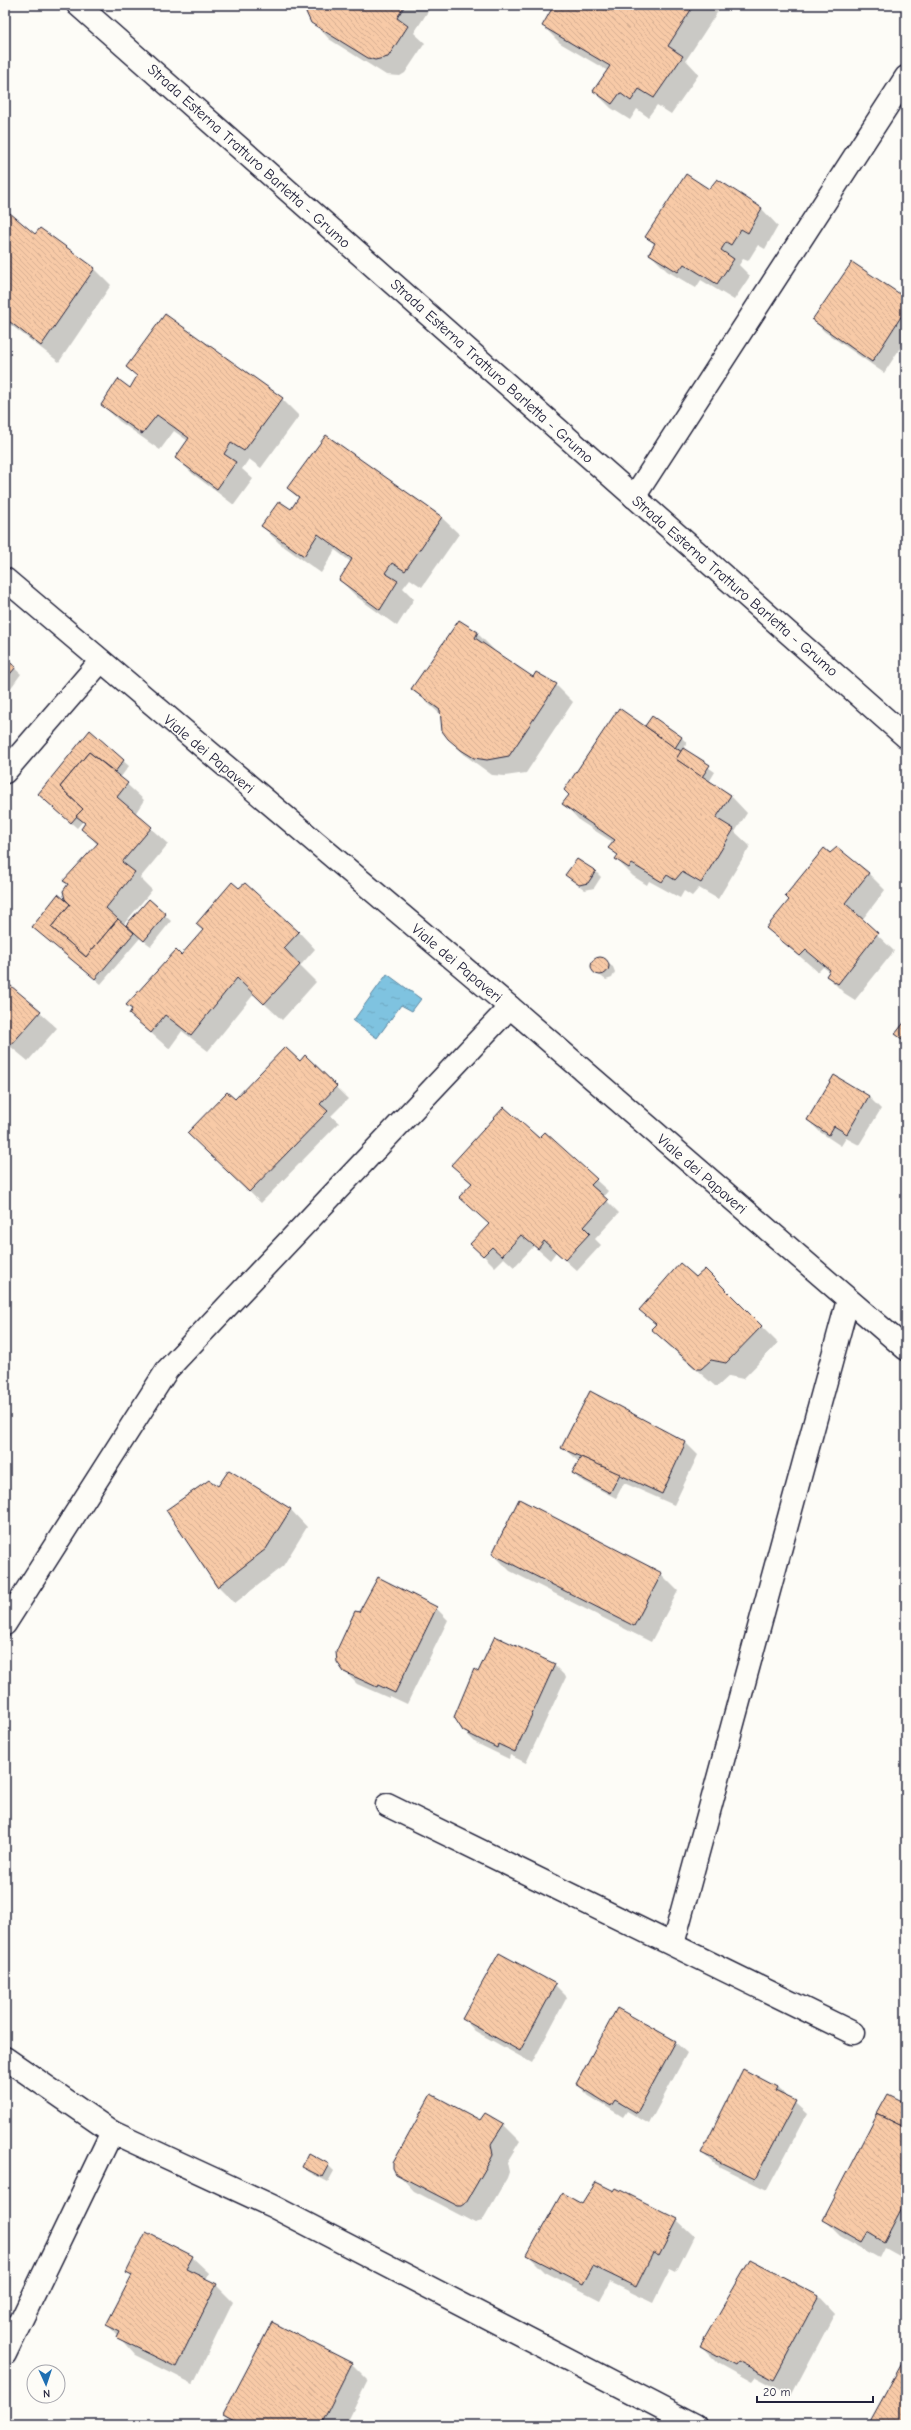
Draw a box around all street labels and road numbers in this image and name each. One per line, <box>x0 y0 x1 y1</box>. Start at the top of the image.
street label: Strada Esterna Tratturo Barletta - Grumo <box>144 60 354 252</box>
street label: Strada Esterna Tratturo Barletta - Grumo <box>387 275 597 467</box>
street label: Strada Esterna Tratturo Barletta - Grumo <box>628 492 842 680</box>
street label: Viale dei Papaveri <box>160 711 258 797</box>
street label: Viale dei Papaveri <box>408 920 506 1006</box>
street label: Viale dei Papaveri <box>653 1130 751 1218</box>

